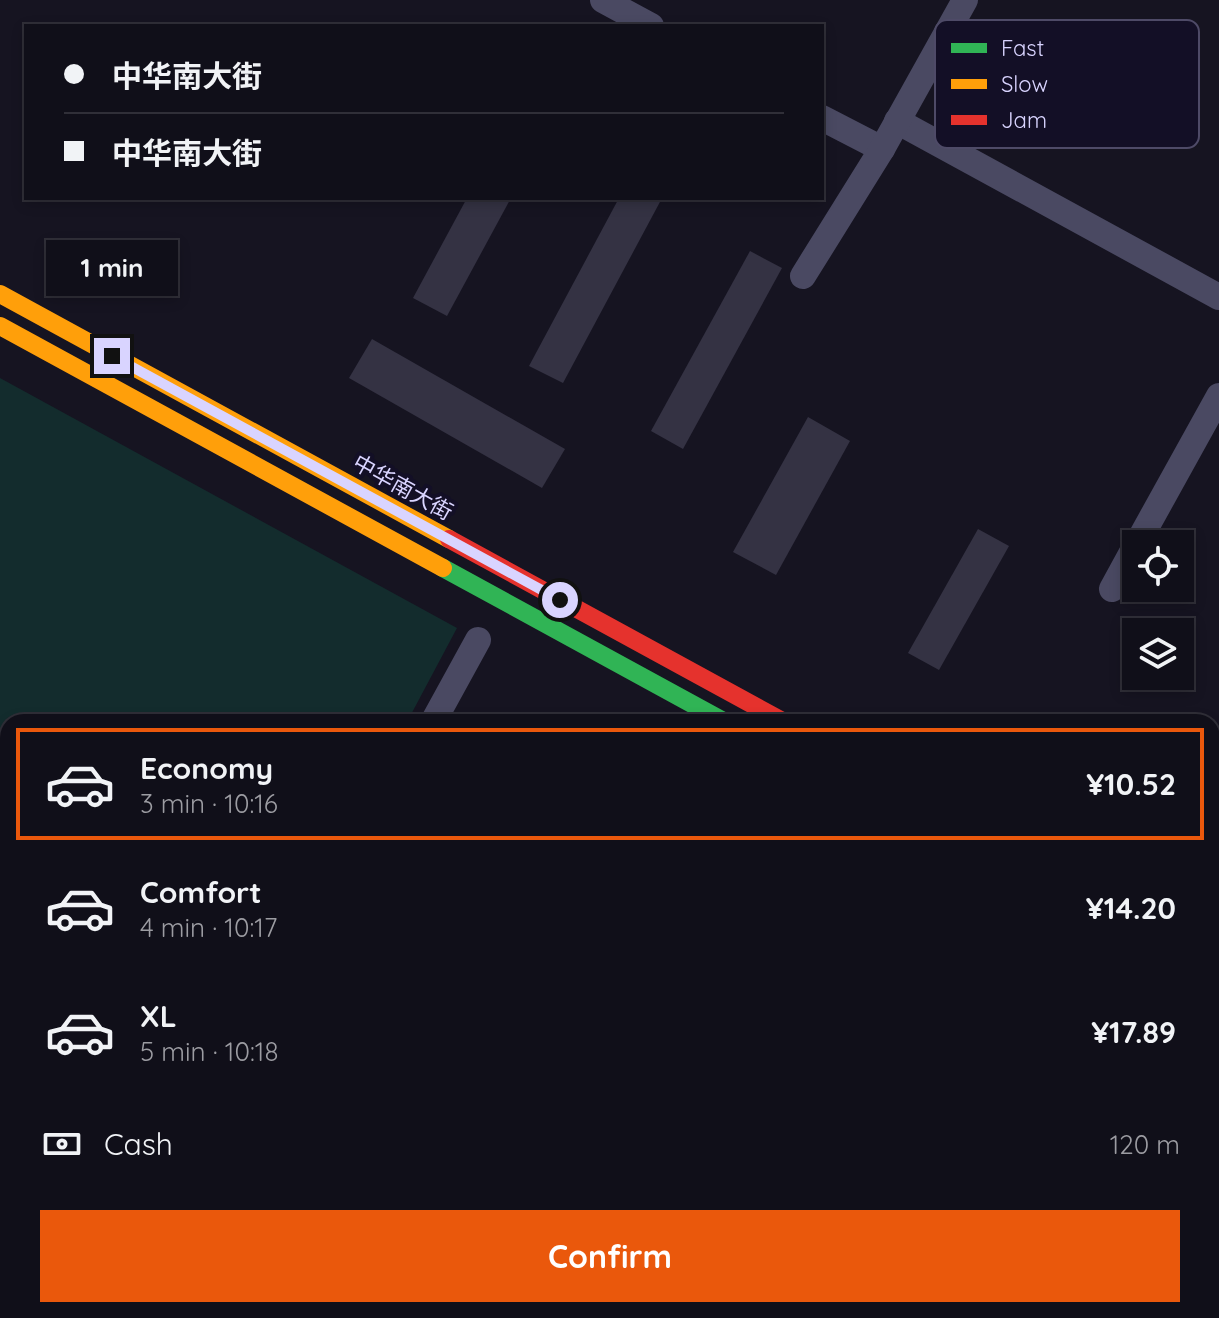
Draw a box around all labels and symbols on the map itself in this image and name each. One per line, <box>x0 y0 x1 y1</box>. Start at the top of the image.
legend <box>935 20 1199 148</box>
text: Fast <box>1001 34 1044 62</box>
text: Slow <box>1001 70 1048 98</box>
text: Jam <box>1001 106 1047 134</box>
callout: 1 min <box>46 240 178 296</box>
route end <box>94 338 130 374</box>
street label: 中华南大街 <box>348 448 458 526</box>
route start <box>542 582 578 618</box>

